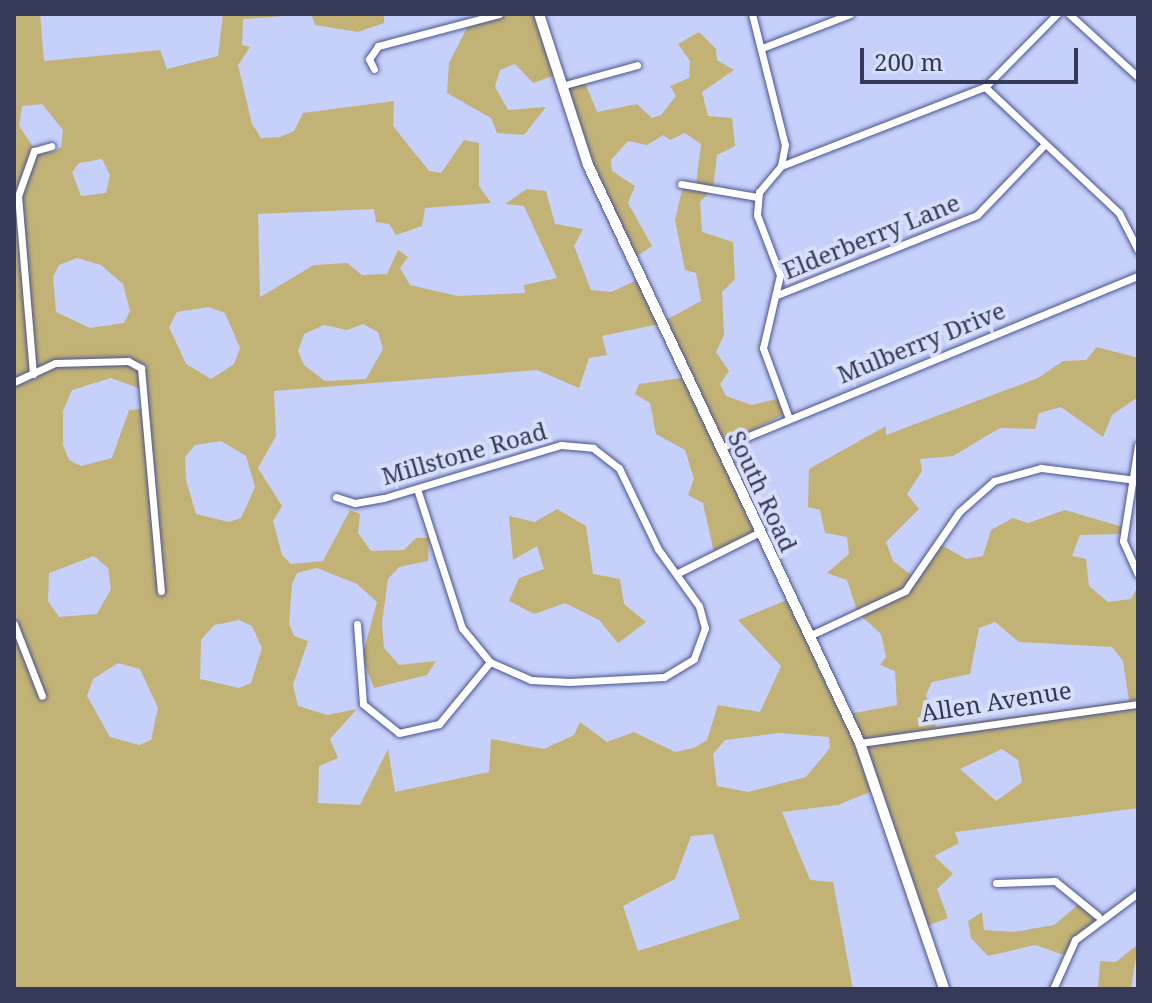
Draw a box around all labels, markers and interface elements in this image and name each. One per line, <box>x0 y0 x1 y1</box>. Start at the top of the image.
scale bar <box>864 32 1082 82</box>
text: 200 m <box>874 45 943 78</box>
street label: Elderberry Lane <box>778 187 964 285</box>
street label: Mulberry Drive <box>833 295 1009 389</box>
street label: Millstone Road <box>378 416 550 490</box>
street label: South Road <box>722 426 804 556</box>
street label: Allen Avenue <box>919 675 1073 727</box>

